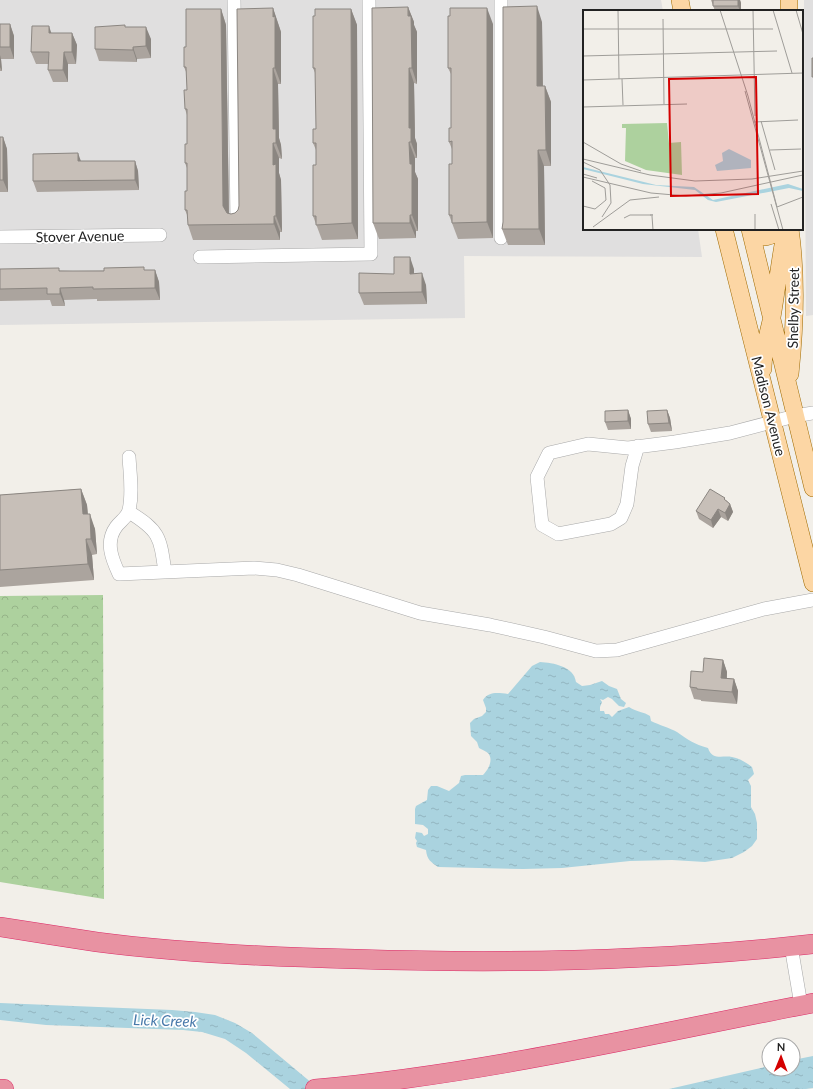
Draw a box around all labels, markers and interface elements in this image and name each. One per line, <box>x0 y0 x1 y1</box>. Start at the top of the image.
inset map <box>583 10 803 230</box>
street label: Stover Avenue <box>36 227 124 245</box>
street label: Shelby Street <box>784 267 802 349</box>
street label: Madison Avenue <box>748 354 790 458</box>
water label: Lick Creek <box>133 1010 198 1030</box>
north arrow <box>761 1037 801 1077</box>
text: N <box>777 1040 786 1053</box>

